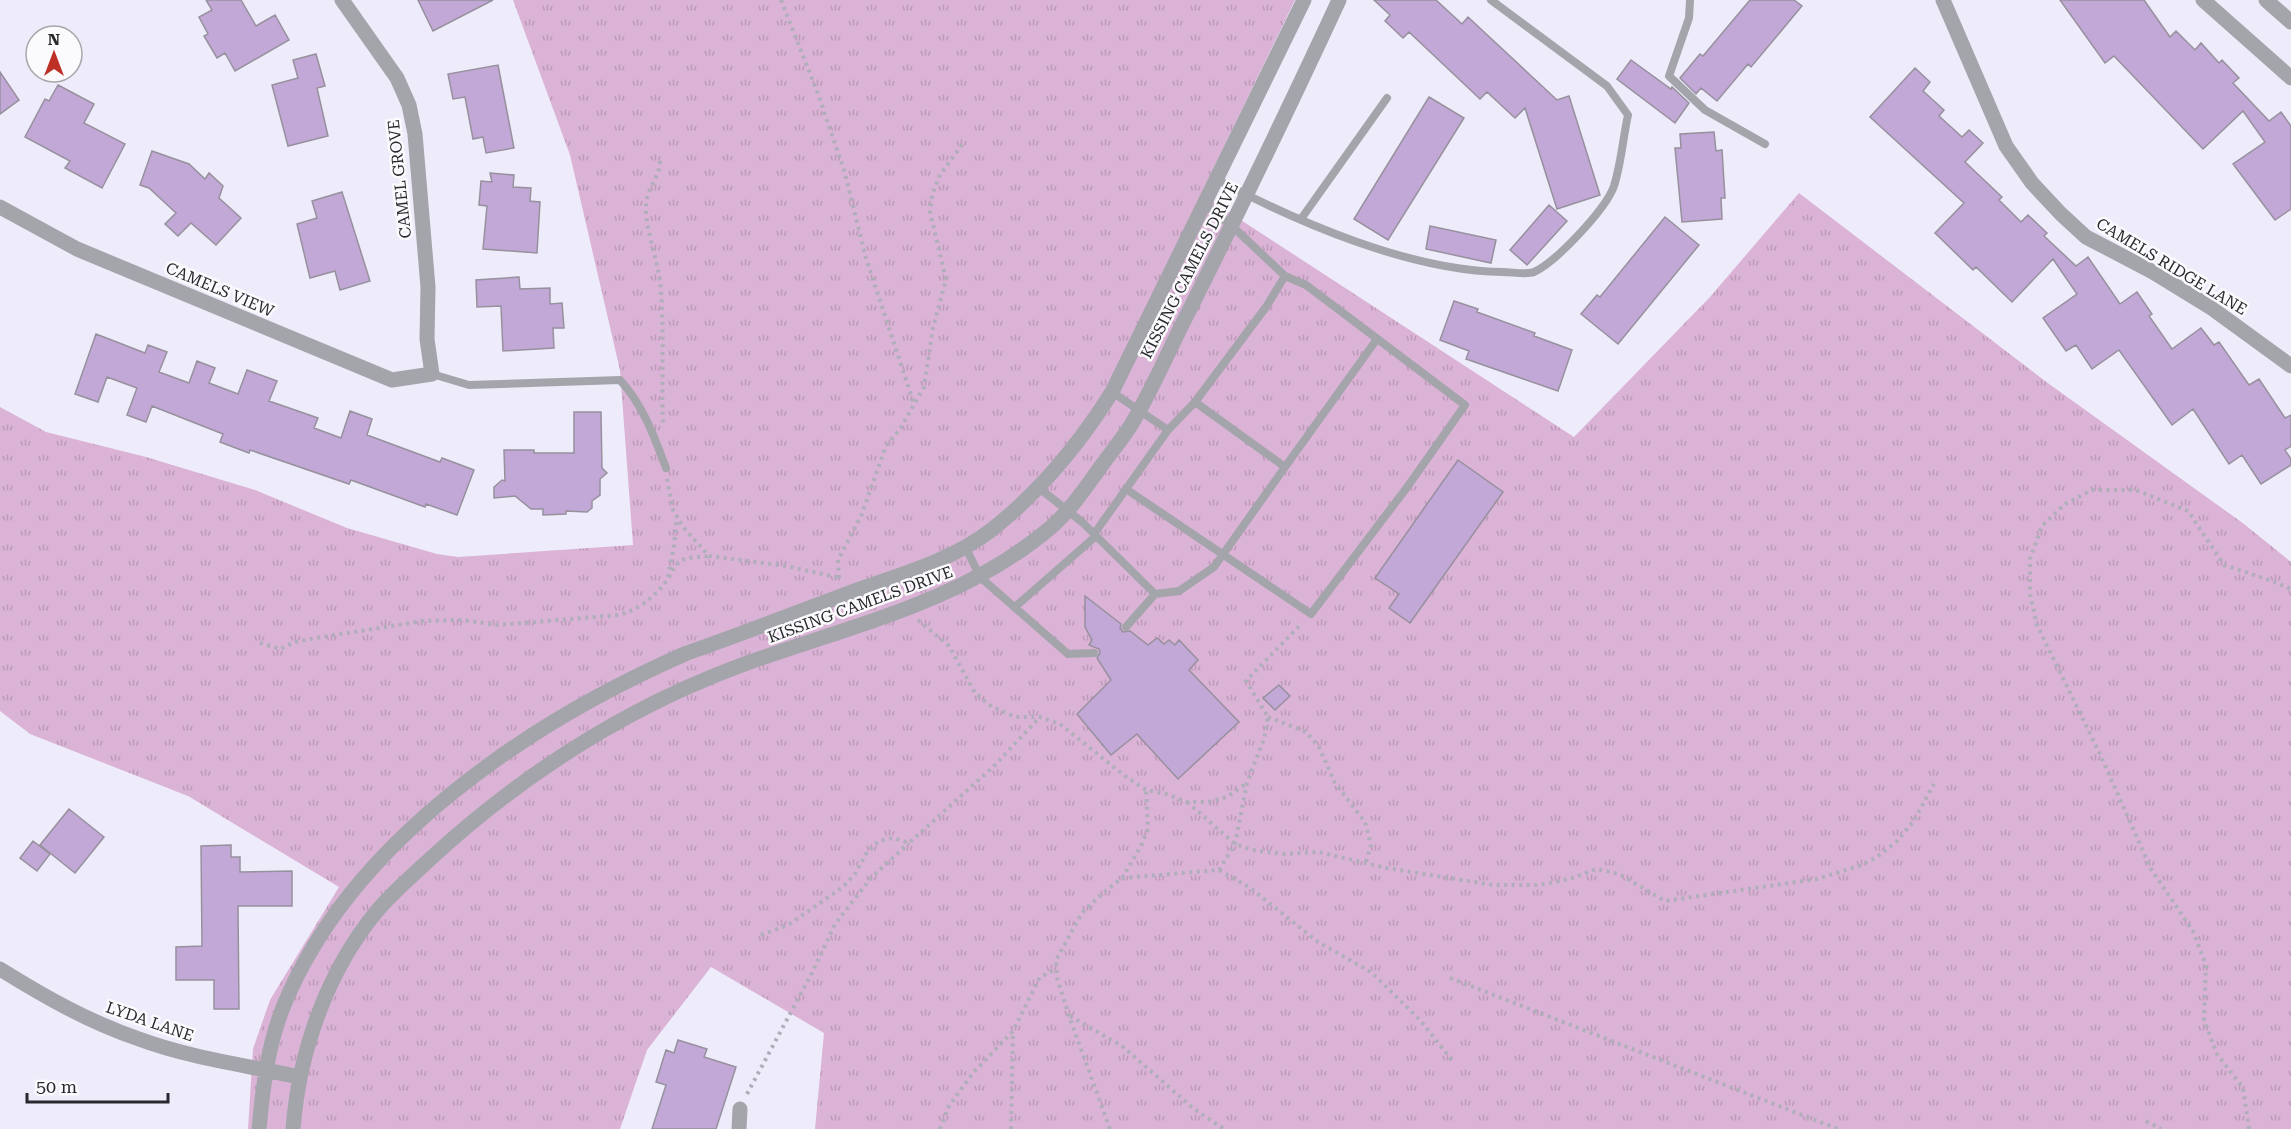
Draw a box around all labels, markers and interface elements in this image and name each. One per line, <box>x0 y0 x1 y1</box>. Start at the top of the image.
north arrow <box>24 24 84 84</box>
text: N <box>48 30 60 49</box>
street label: CAMEL GROVE <box>384 119 415 239</box>
street label: KISSING CAMELS DRIVE <box>1137 179 1242 362</box>
street label: CAMELS RIDGE LANE <box>2093 214 2251 319</box>
street label: CAMELS VIEW <box>163 258 277 321</box>
street label: KISSING CAMELS DRIVE <box>765 562 955 647</box>
street label: LYDA LANE <box>103 998 196 1045</box>
scale bar <box>27 1066 168 1104</box>
text: 50 m <box>36 1076 77 1097</box>

